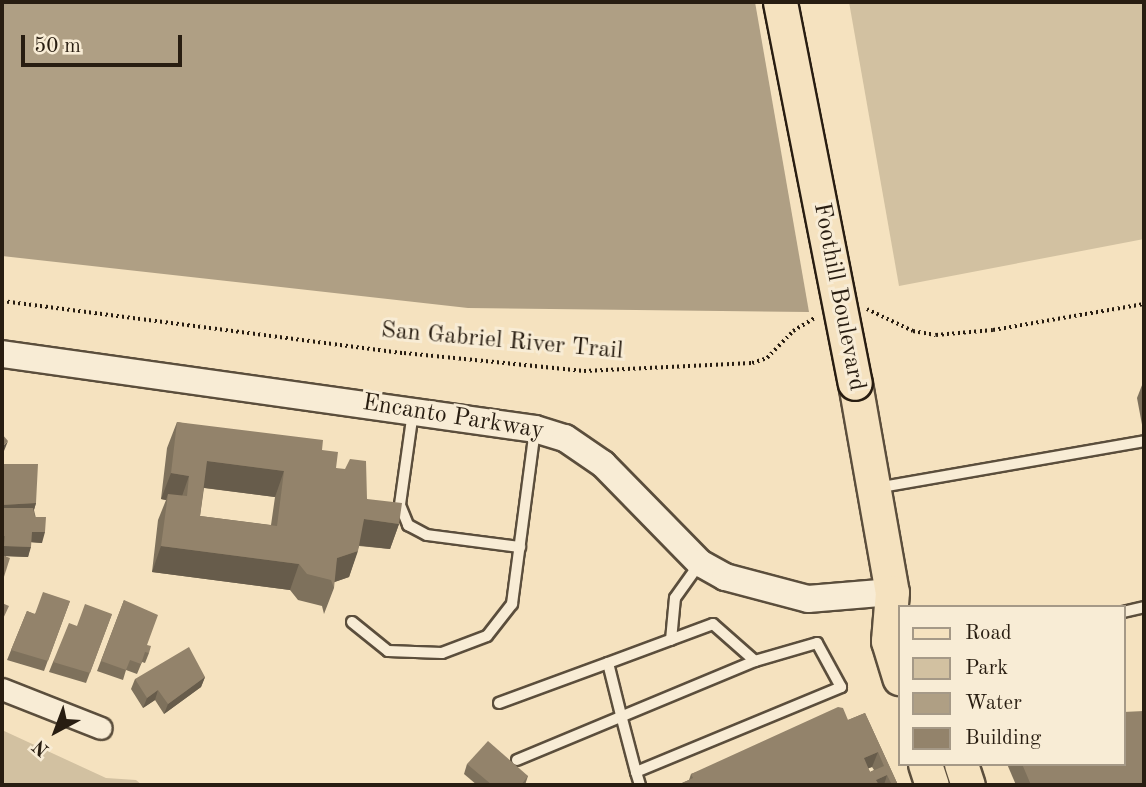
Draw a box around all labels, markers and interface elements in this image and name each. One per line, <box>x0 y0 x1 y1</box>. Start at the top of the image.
scale bar <box>24 21 186 65</box>
text: 50 m <box>34 36 81 57</box>
street label: Foothill Boulevard <box>806 201 870 393</box>
street label: San Gabriel River Trail <box>380 317 624 367</box>
street label: Encanto Parkway <box>360 389 546 447</box>
legend <box>898 605 1125 766</box>
text: Road <box>965 623 1012 644</box>
text: Park <box>965 658 1008 679</box>
text: Water <box>965 693 1022 714</box>
north arrow <box>21 696 91 766</box>
text: Building <box>965 728 1041 749</box>
text: N <box>30 735 54 759</box>

